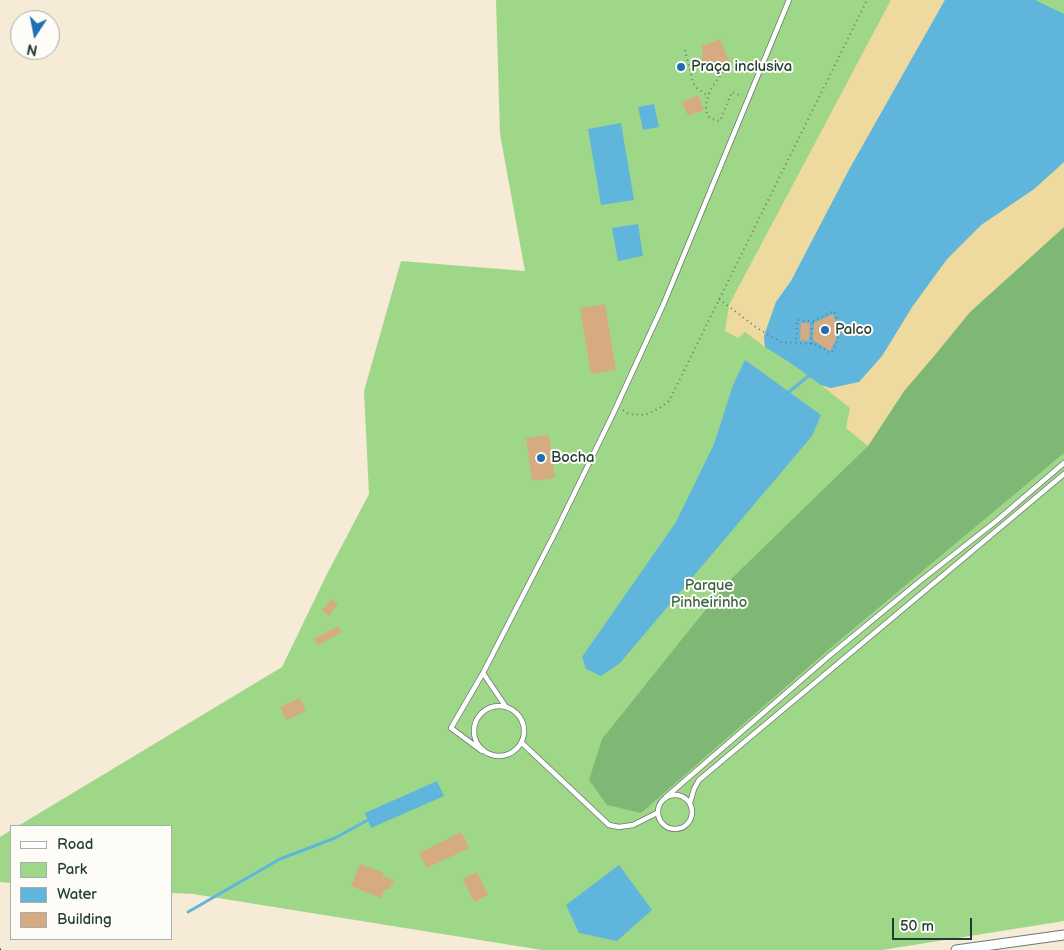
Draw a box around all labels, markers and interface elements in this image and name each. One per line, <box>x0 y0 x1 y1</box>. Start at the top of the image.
north arrow <box>10 10 60 60</box>
text: N <box>25 40 39 59</box>
place label: Praça inclusiva <box>691 58 792 76</box>
marker: Praça inclusiva <box>675 61 687 73</box>
place label: Palco <box>835 321 872 339</box>
marker: Palco <box>819 324 831 336</box>
place label: Bocha <box>551 449 595 467</box>
marker: Bocha <box>535 452 547 464</box>
park label: Parque Pinheirinho <box>671 577 747 612</box>
legend <box>10 825 172 940</box>
text: Road <box>57 835 93 854</box>
text: Park <box>57 860 87 879</box>
text: Water <box>57 885 97 904</box>
scale bar <box>894 908 974 940</box>
text: Building <box>57 910 112 929</box>
text: 50 m <box>900 917 934 936</box>

